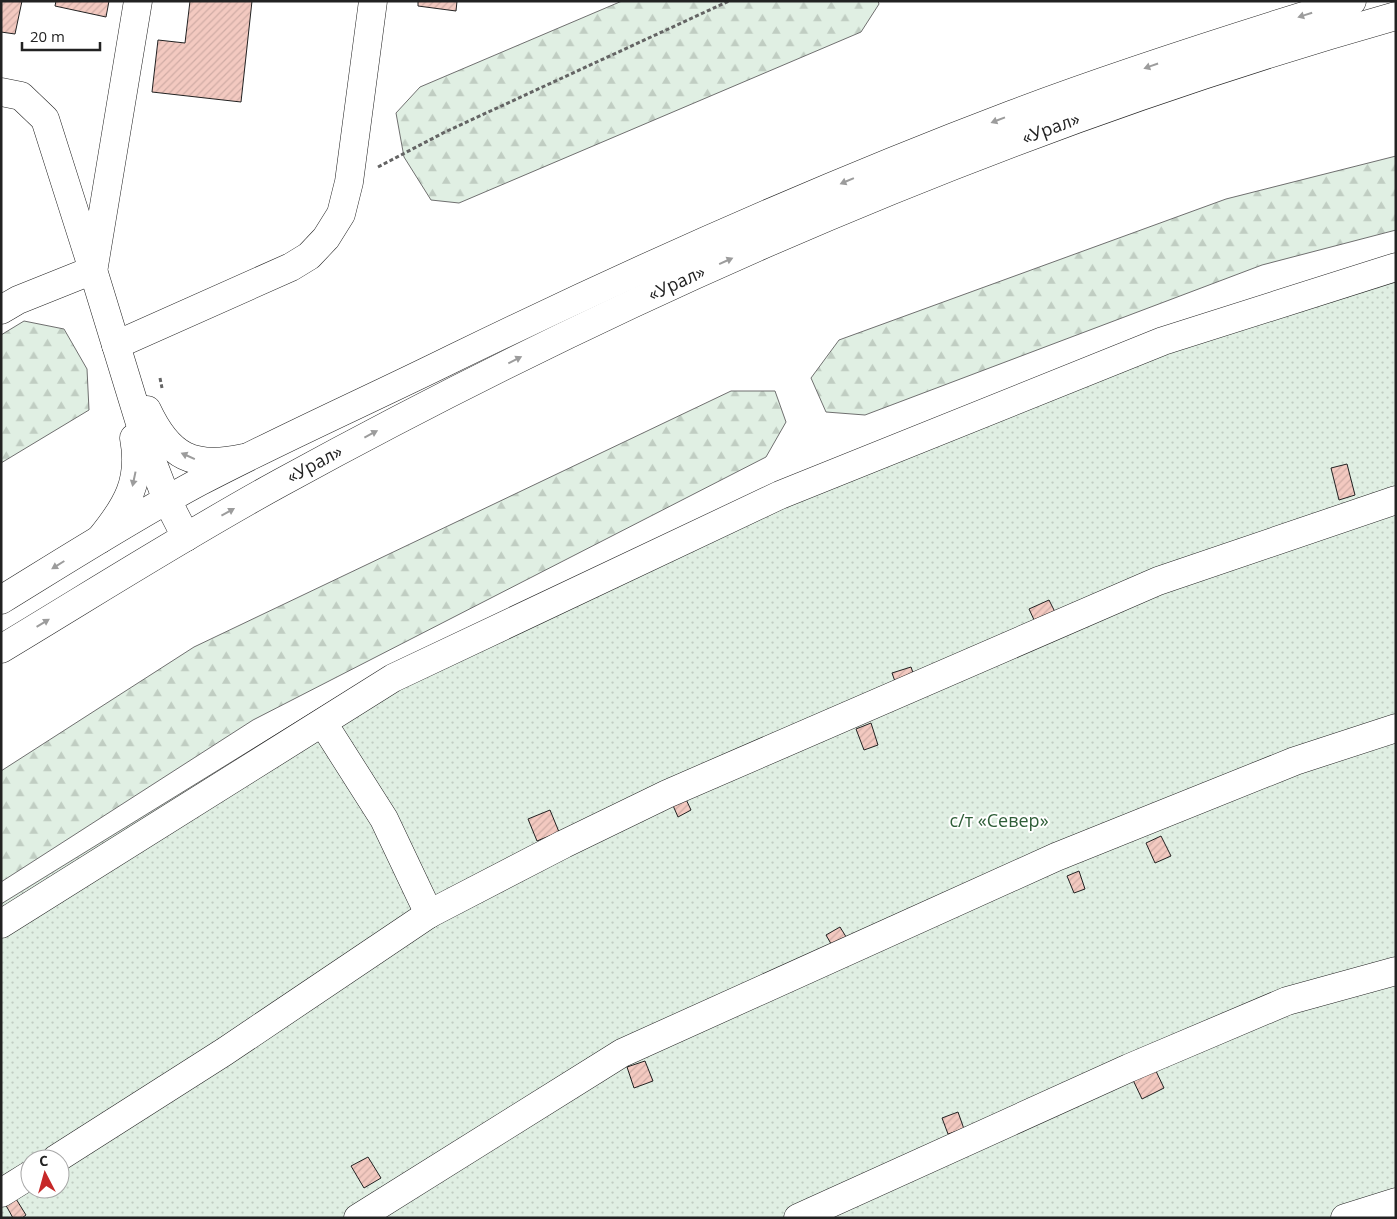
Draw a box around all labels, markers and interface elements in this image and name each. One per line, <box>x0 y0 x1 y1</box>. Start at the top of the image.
one-way arrow <box>1298 12 1313 20</box>
scale bar <box>22 20 100 52</box>
text: 20 m <box>30 26 65 46</box>
one-way arrow <box>1143 63 1158 70</box>
street label: «Урал» <box>1018 106 1083 149</box>
one-way arrow <box>990 117 1005 124</box>
one-way arrow <box>840 177 854 185</box>
one-way arrow <box>719 256 733 264</box>
street label: «Урал» <box>644 259 709 306</box>
one-way arrow <box>508 356 522 364</box>
one-way arrow <box>363 430 378 438</box>
street label: «Урал» <box>282 438 346 488</box>
one-way arrow <box>181 452 195 460</box>
one-way arrow <box>130 472 138 487</box>
one-way arrow <box>221 508 236 516</box>
one-way arrow <box>51 561 64 570</box>
one-way arrow <box>36 619 49 628</box>
park label: с/т «Север» <box>949 808 1049 832</box>
north arrow <box>20 1149 70 1199</box>
text: С <box>38 1151 49 1170</box>

